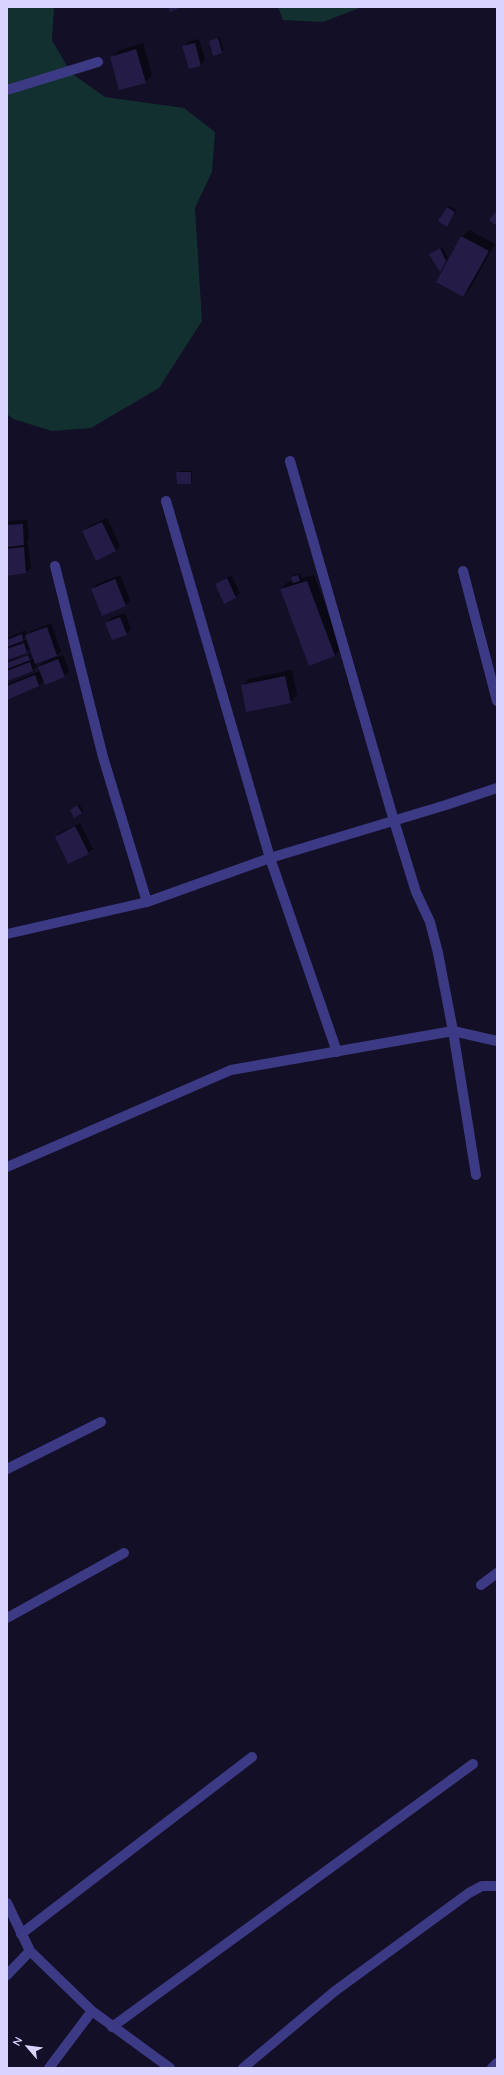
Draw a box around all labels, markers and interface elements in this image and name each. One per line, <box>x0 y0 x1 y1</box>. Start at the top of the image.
north arrow <box>8 2027 48 2067</box>
text: N <box>9 2035 25 2048</box>

